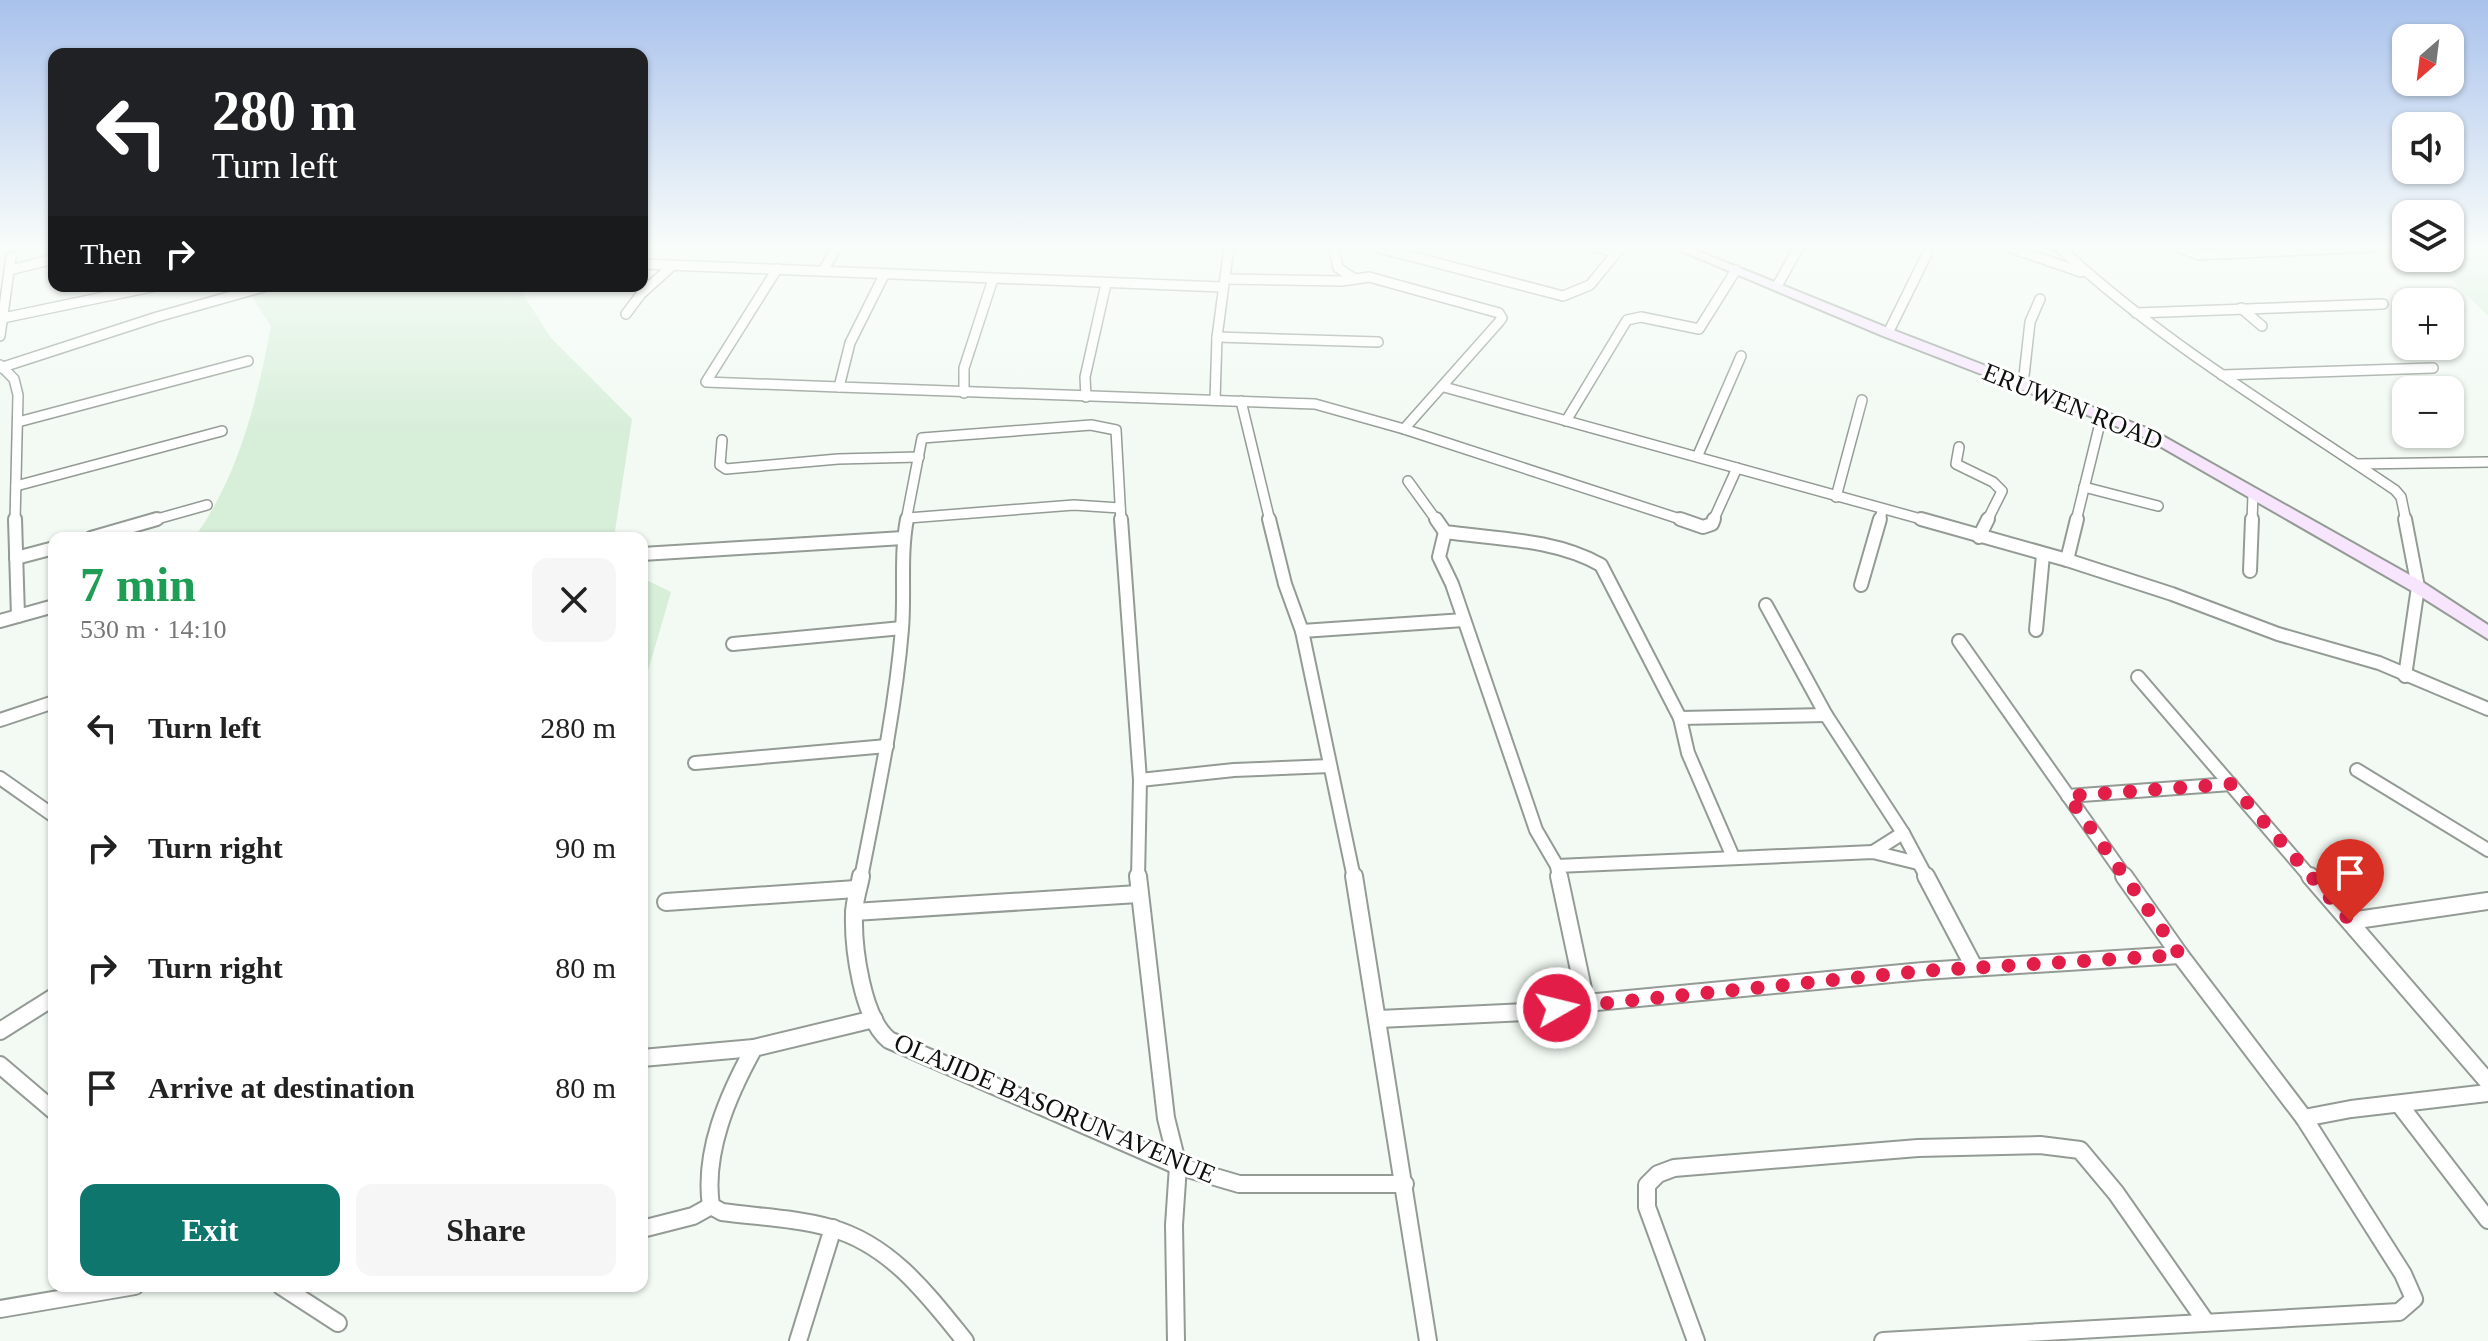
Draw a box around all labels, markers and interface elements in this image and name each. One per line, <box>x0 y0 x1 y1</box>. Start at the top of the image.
north arrow <box>2392 24 2464 96</box>
map controls <box>2392 24 2464 448</box>
icon: left <box>80 80 184 184</box>
text: 280 m <box>212 80 357 142</box>
button: sound <box>2392 112 2464 184</box>
text: Turn left <box>212 146 338 186</box>
button: layers <box>2392 200 2464 272</box>
icon: right <box>158 232 202 276</box>
text: Then <box>80 237 142 270</box>
button: + <box>2392 288 2464 360</box>
street label: ERUWEN ROAD <box>1979 357 2167 456</box>
button: − <box>2392 376 2464 448</box>
text: 7 min <box>80 558 196 611</box>
button: close <box>532 558 616 642</box>
text: 530 m · 14:10 <box>80 615 227 644</box>
icon: left <box>80 706 124 750</box>
text: Turn left <box>148 711 261 744</box>
text: 280 m <box>540 711 616 744</box>
icon: right <box>80 826 124 870</box>
text: Turn right <box>148 831 283 864</box>
text: 90 m <box>555 831 616 864</box>
pin <box>2316 839 2384 921</box>
icon: arrive <box>2328 851 2372 895</box>
icon: right <box>80 946 124 990</box>
text: Turn right <box>148 951 283 984</box>
text: 80 m <box>555 951 616 984</box>
position arrow <box>1515 966 1599 1050</box>
street label: OLAJIDE BASORUN AVENUE <box>890 1027 1220 1189</box>
icon: arrive <box>80 1066 124 1110</box>
text: Arrive at destination <box>148 1071 415 1104</box>
text: 80 m <box>555 1071 616 1104</box>
button: Exit <box>80 1184 340 1276</box>
button: Share <box>356 1184 616 1276</box>

